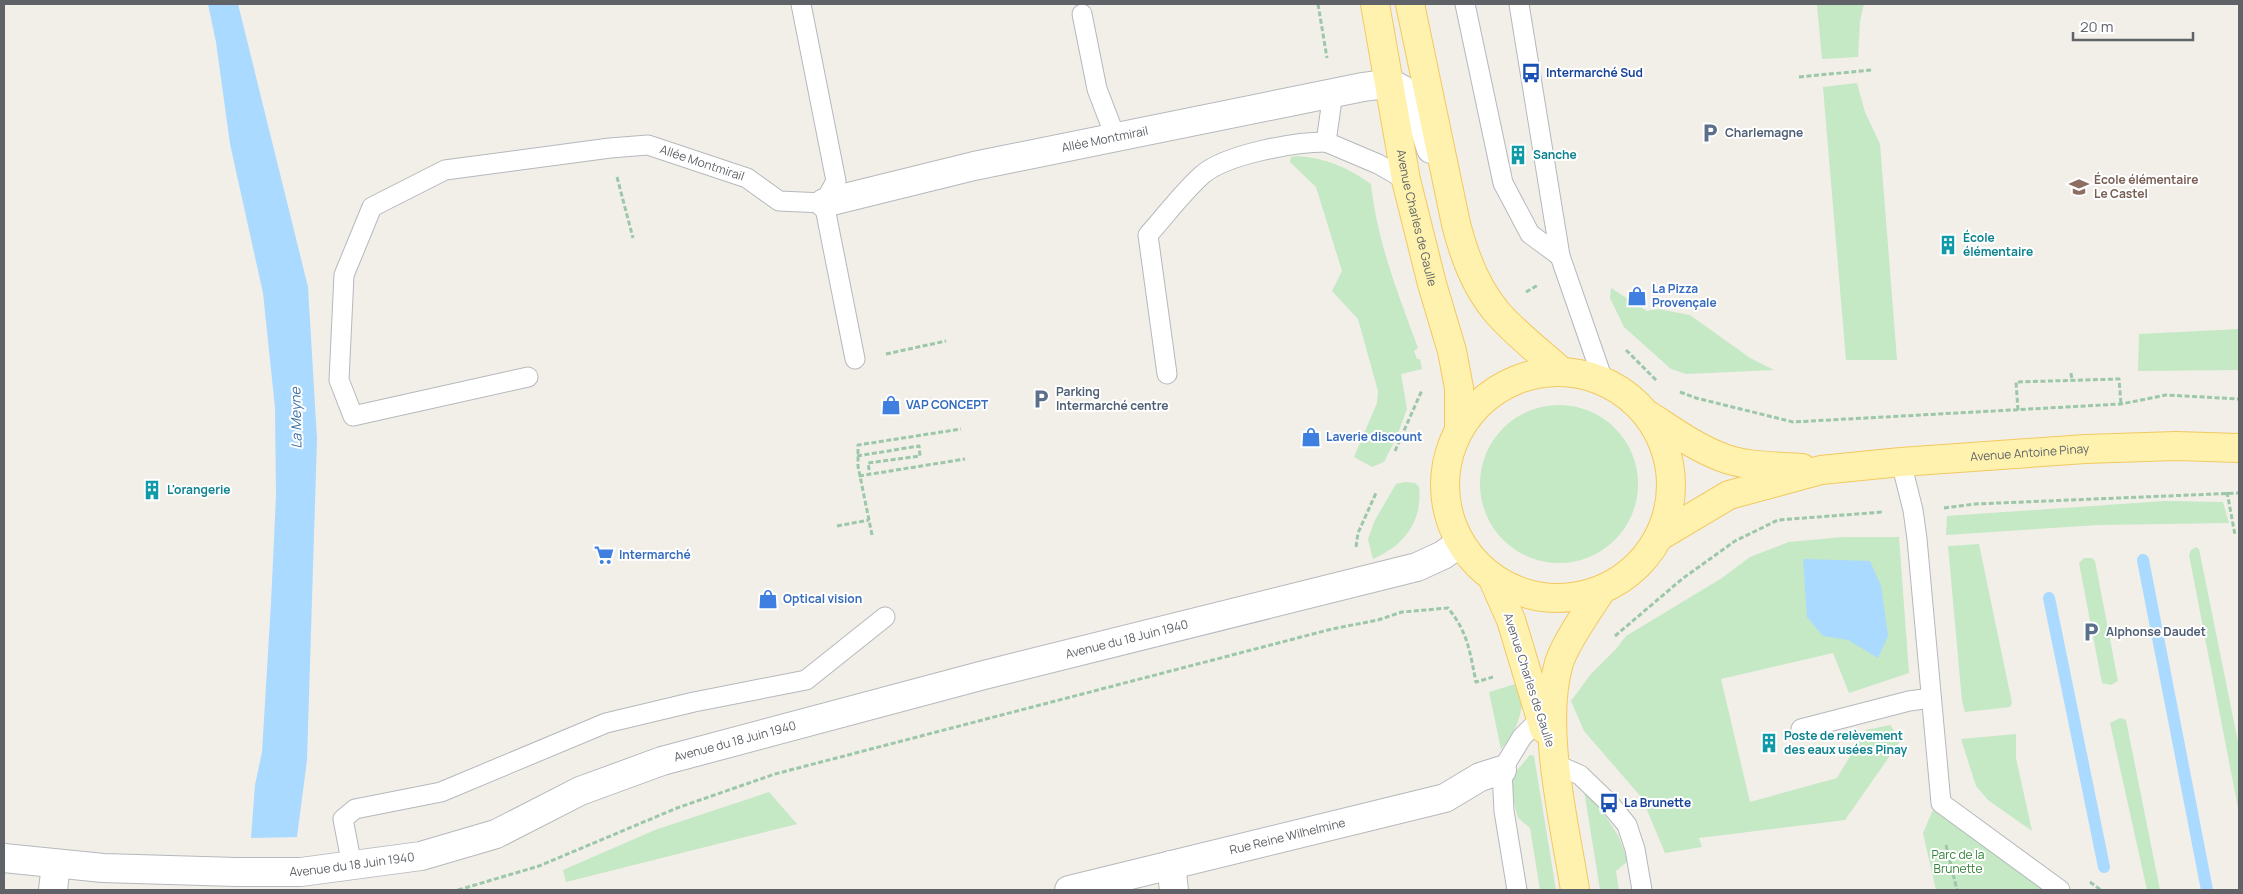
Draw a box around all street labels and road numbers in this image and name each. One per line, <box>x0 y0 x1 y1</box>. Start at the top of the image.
street label: Allée Montmirail <box>1060 122 1150 156</box>
street label: Allée Montmirail <box>658 141 747 185</box>
street label: Avenue Charles de Gaulle <box>1393 148 1441 288</box>
street label: Avenue Antoine Pinay <box>1970 440 2090 465</box>
street label: Avenue Charles de Gaulle <box>1500 611 1559 749</box>
street label: Avenue du 18 Juin 1940 <box>1064 615 1190 662</box>
street label: Avenue du 18 Juin 1940 <box>672 717 798 765</box>
street label: Rue Reine Wilhelmine <box>1228 814 1347 858</box>
street label: Avenue du 18 Juin 1940 <box>289 848 415 880</box>

